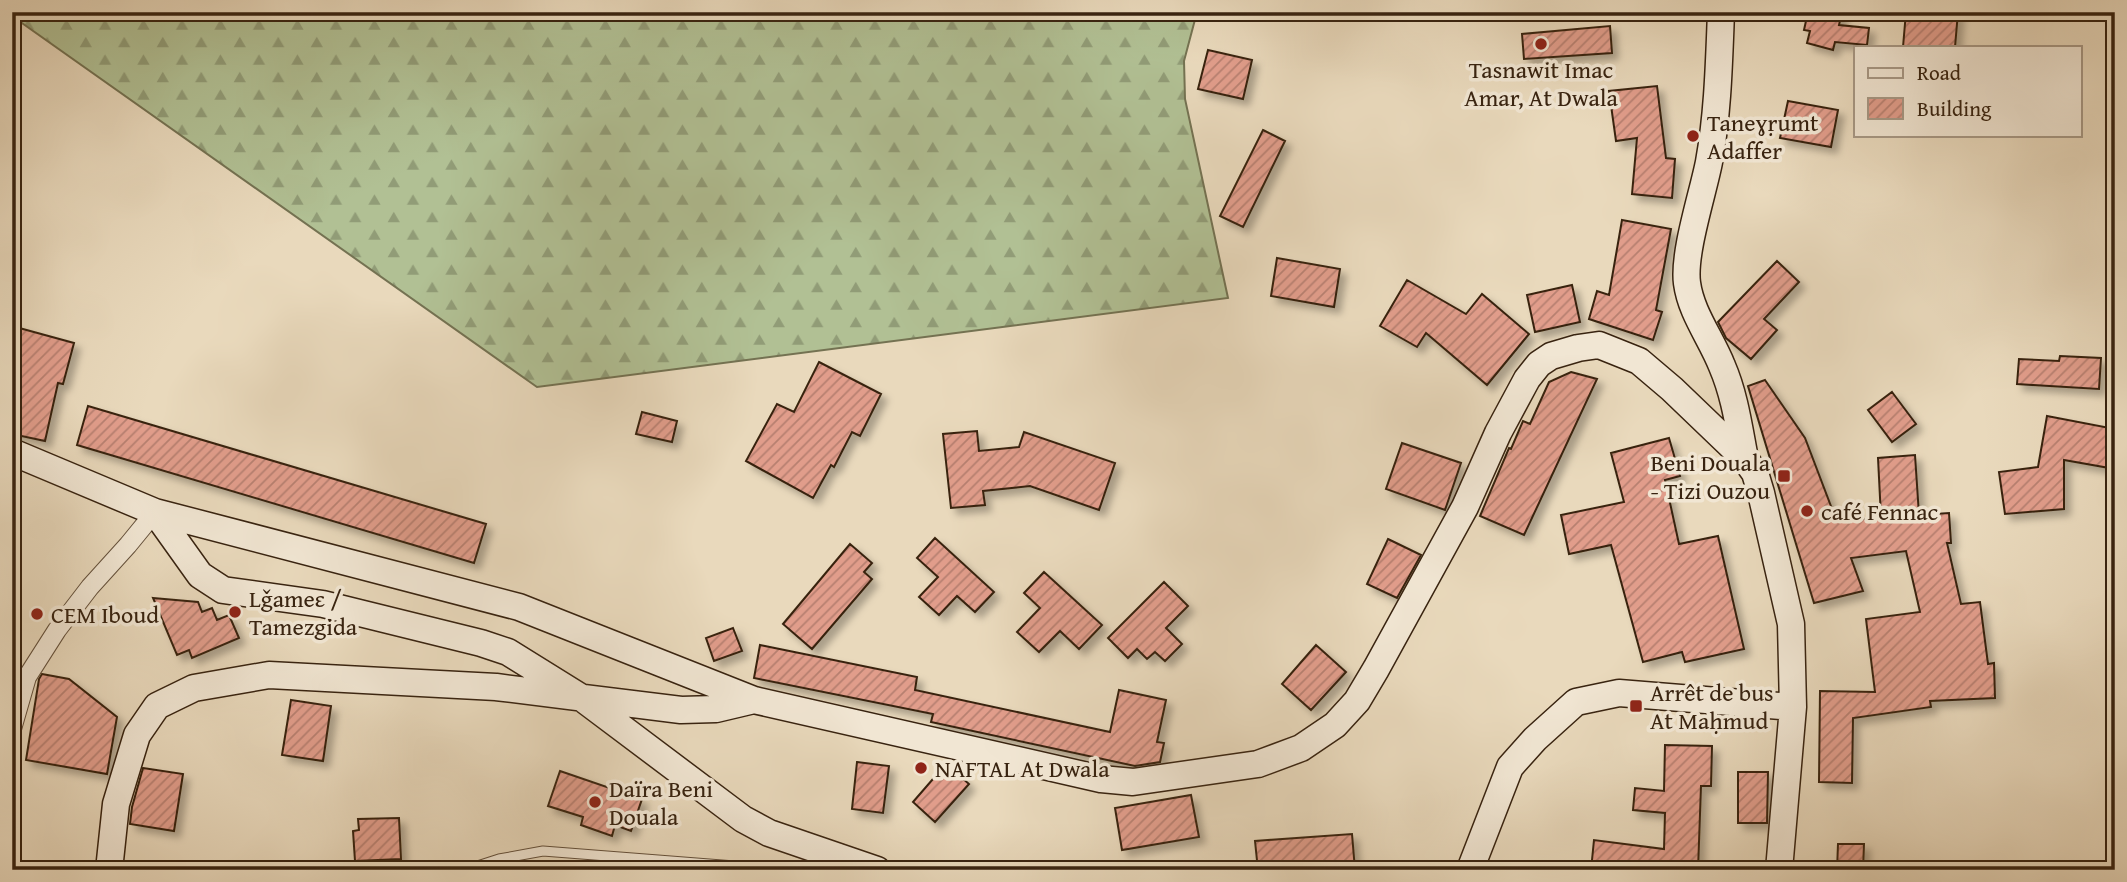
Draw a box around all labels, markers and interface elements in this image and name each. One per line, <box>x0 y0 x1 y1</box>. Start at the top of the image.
marker: Tasnawit Imac Amar, At Dwala <box>1533 36 1549 52</box>
legend <box>1854 46 2082 136</box>
place label: Tasnawit Imac Amar, At Dwala <box>1464 52 1619 115</box>
text: Road <box>1917 57 1962 88</box>
text: Building <box>1917 93 1992 124</box>
place label: Taneɣṛumt Adaffer <box>1707 105 1819 168</box>
marker: Taneɣṛumt Adaffer <box>1685 128 1701 144</box>
place label: Beni Douala - Tizi Ouzou <box>1650 445 1771 508</box>
marker: Beni Douala - Tizi Ouzou <box>1776 468 1792 484</box>
place label: café Fennac <box>1821 494 1939 529</box>
marker: café Fennac <box>1799 503 1815 519</box>
place label: Lǧameɛ / Tamezgida <box>249 581 358 644</box>
place label: CEM Iboud <box>51 597 159 632</box>
marker: Lǧameɛ / Tamezgida <box>227 604 243 620</box>
marker: CEM Iboud <box>29 606 45 622</box>
place label: Arrêt de bus At Maḥmud <box>1650 675 1774 738</box>
marker: Arrêt de bus At Maḥmud <box>1628 698 1644 714</box>
place label: NAFTAL At Dwala <box>935 751 1110 786</box>
marker: NAFTAL At Dwala <box>913 760 929 776</box>
place label: Daïra Beni Douala <box>609 771 713 834</box>
marker: Daïra Beni Douala <box>587 794 603 810</box>

